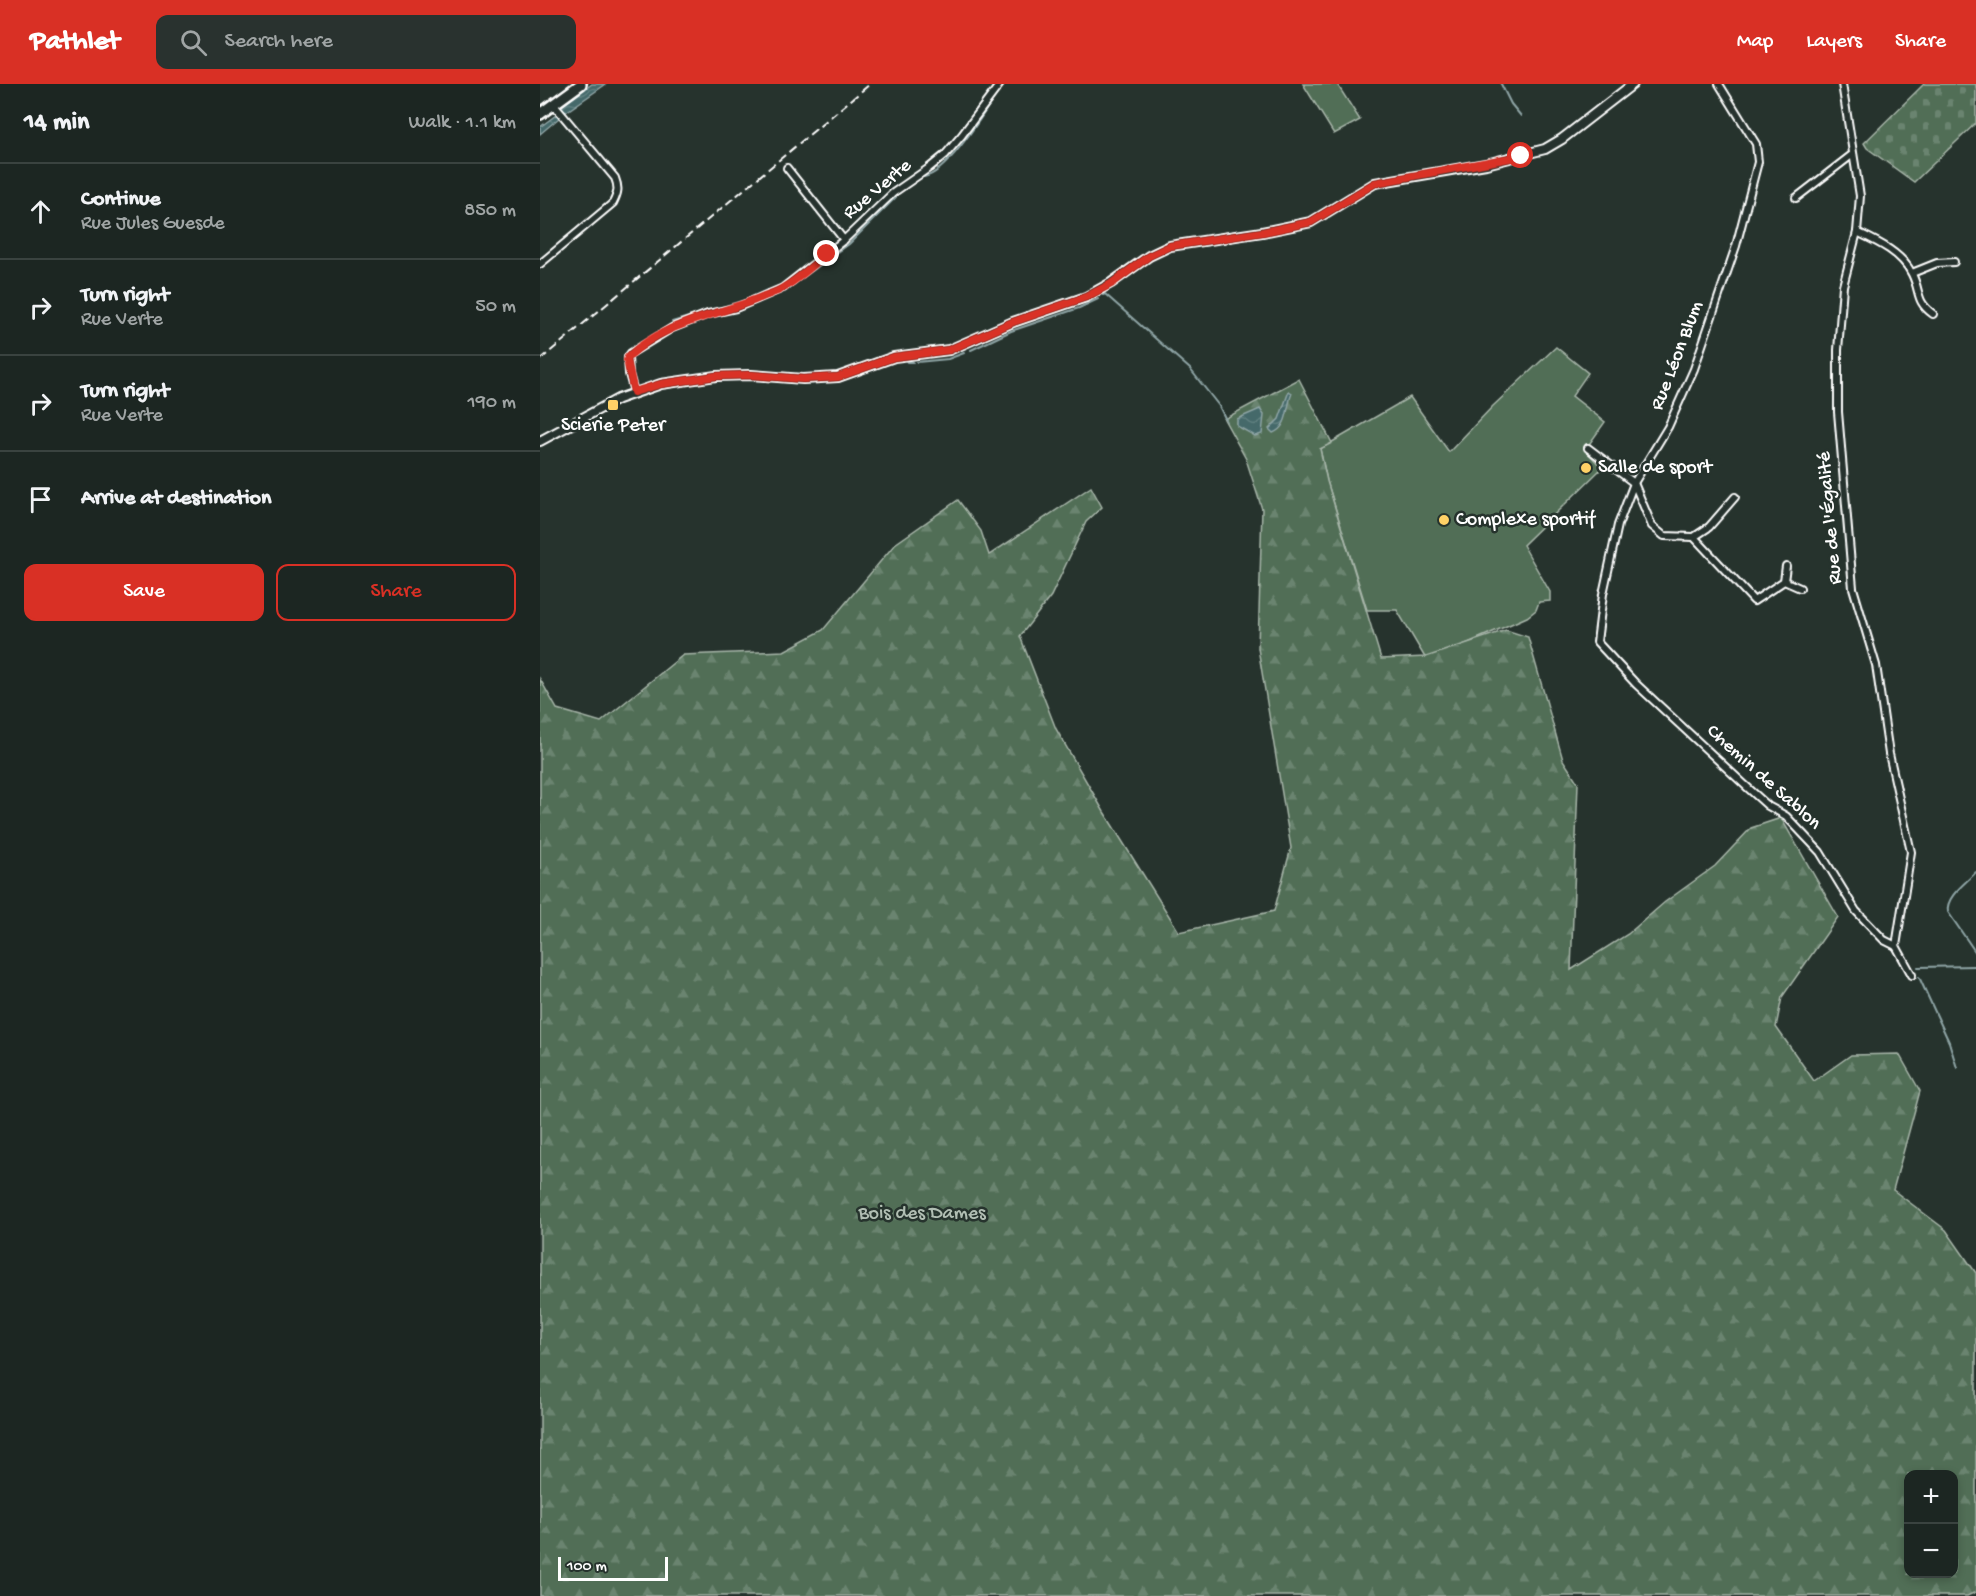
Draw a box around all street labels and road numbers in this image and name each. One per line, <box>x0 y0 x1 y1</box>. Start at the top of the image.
street label: Rue Verte <box>839 154 917 225</box>
street label: Rue Léon Blum <box>1647 298 1709 414</box>
street label: Rue de l'Égalité <box>1813 450 1848 586</box>
street label: Chemin de Sablon <box>1701 720 1826 836</box>

